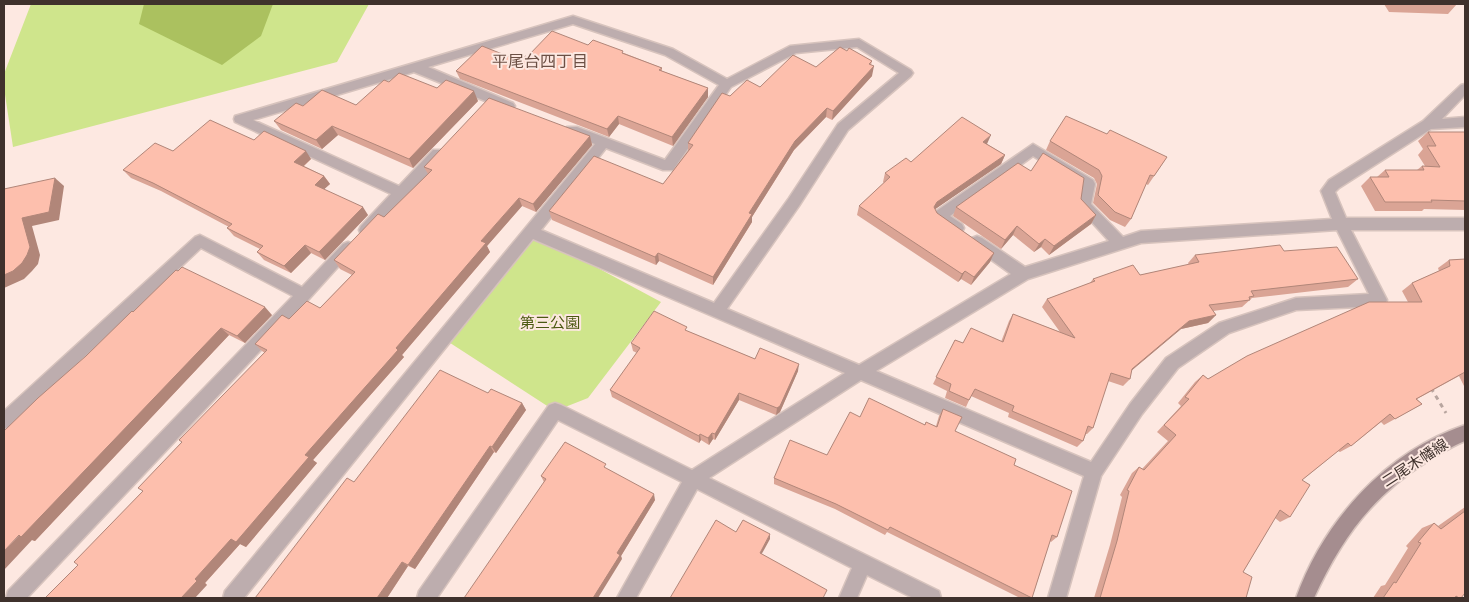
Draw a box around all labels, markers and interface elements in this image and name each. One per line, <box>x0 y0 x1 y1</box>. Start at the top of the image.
district label: 平尾台四丁目 <box>492 50 588 73</box>
park label: 第三公園 <box>520 312 580 333</box>
street label: 二尾木幡線 <box>1378 433 1452 492</box>

